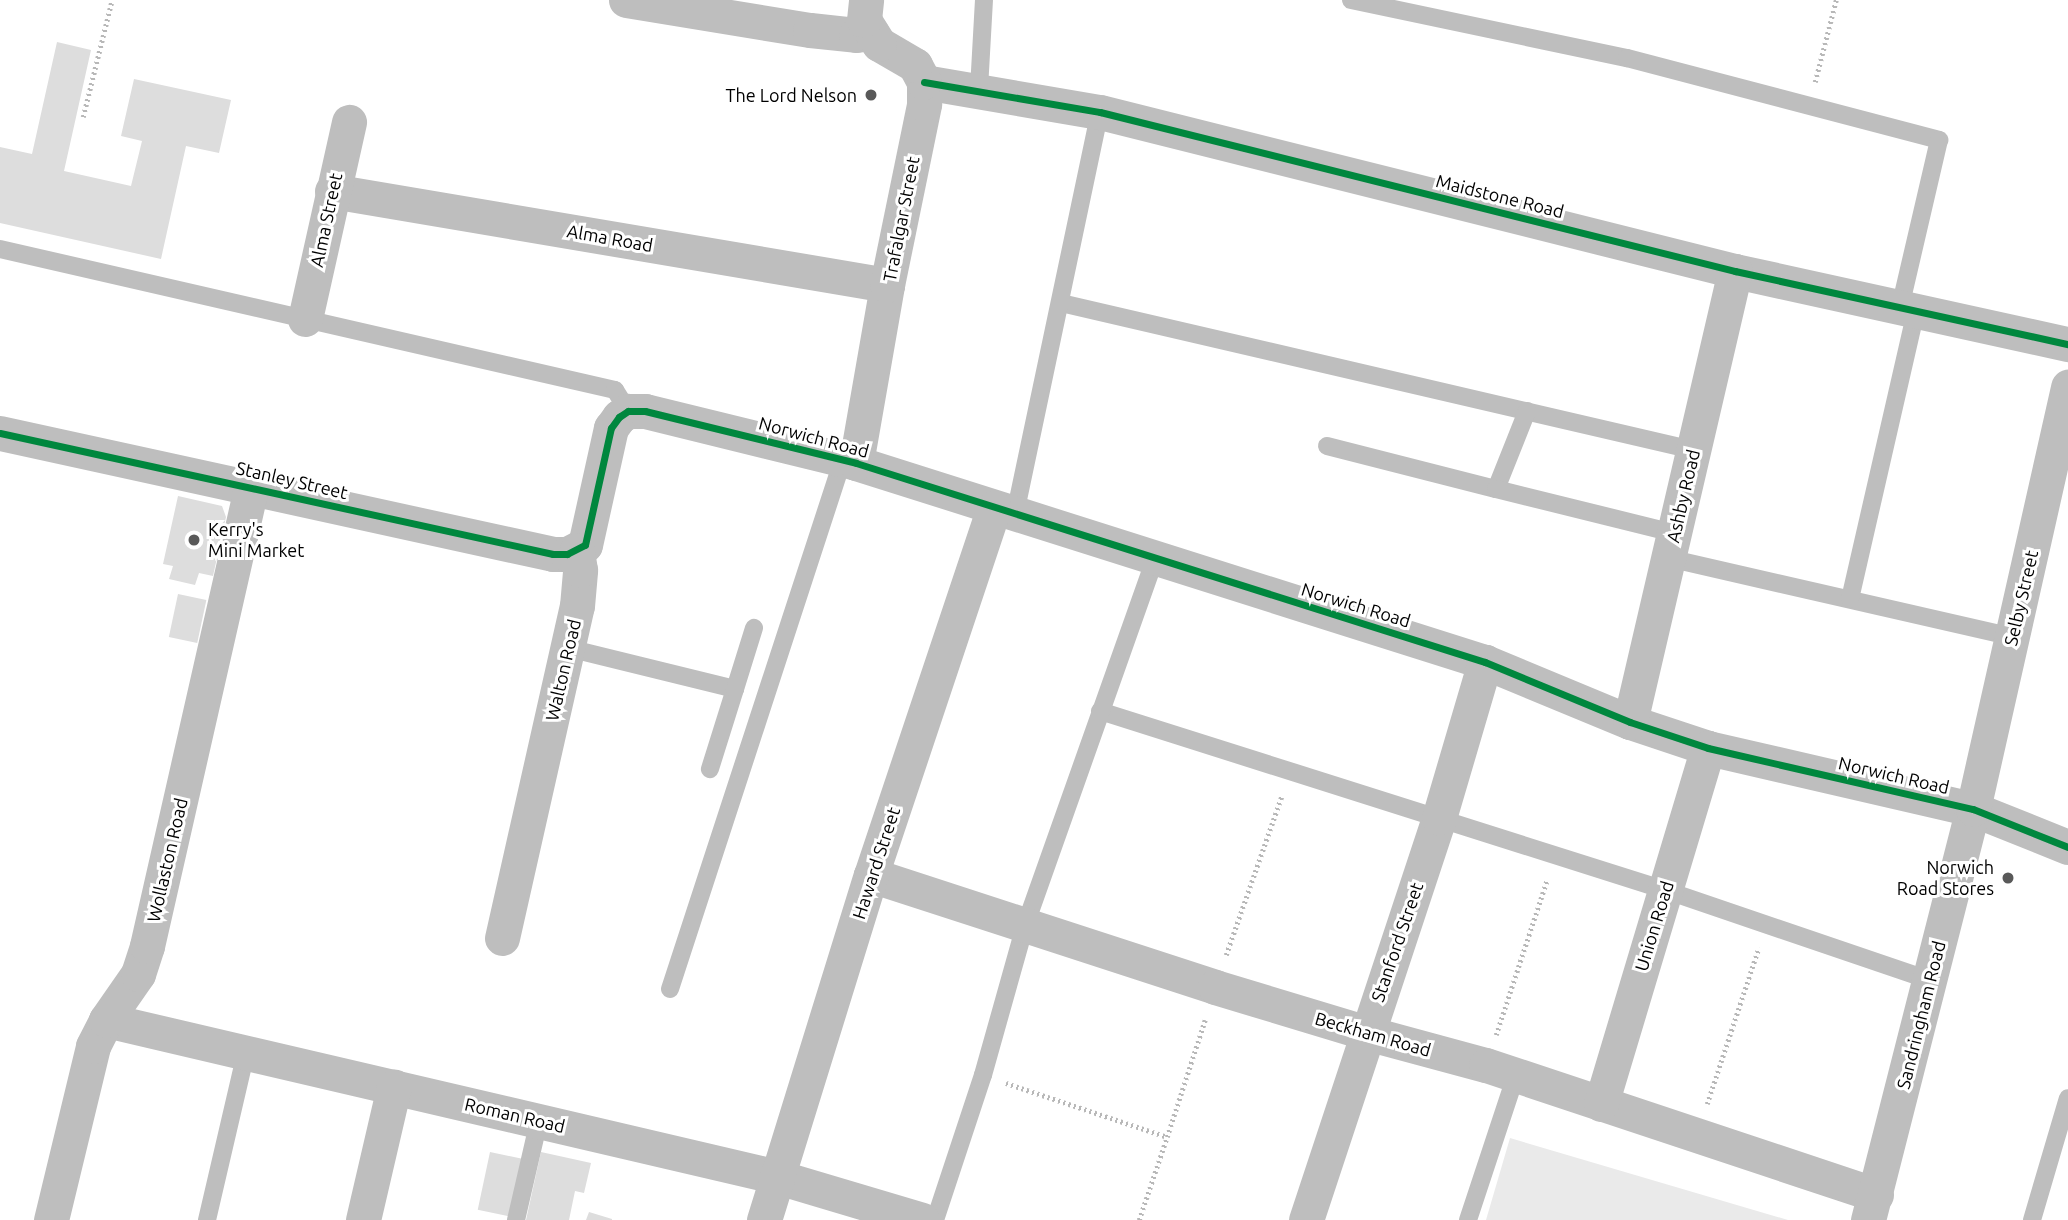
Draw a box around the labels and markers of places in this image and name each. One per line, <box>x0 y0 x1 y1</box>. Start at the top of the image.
place label: The Lord Nelson <box>725 84 857 106</box>
marker: The Lord Nelson <box>863 87 879 103</box>
place label: Kerry's Mini Market <box>208 519 304 562</box>
marker: Kerry's Mini Market <box>186 532 202 548</box>
place label: Norwich Road Stores <box>1897 857 1994 900</box>
marker: Norwich Road Stores <box>2000 870 2016 886</box>

